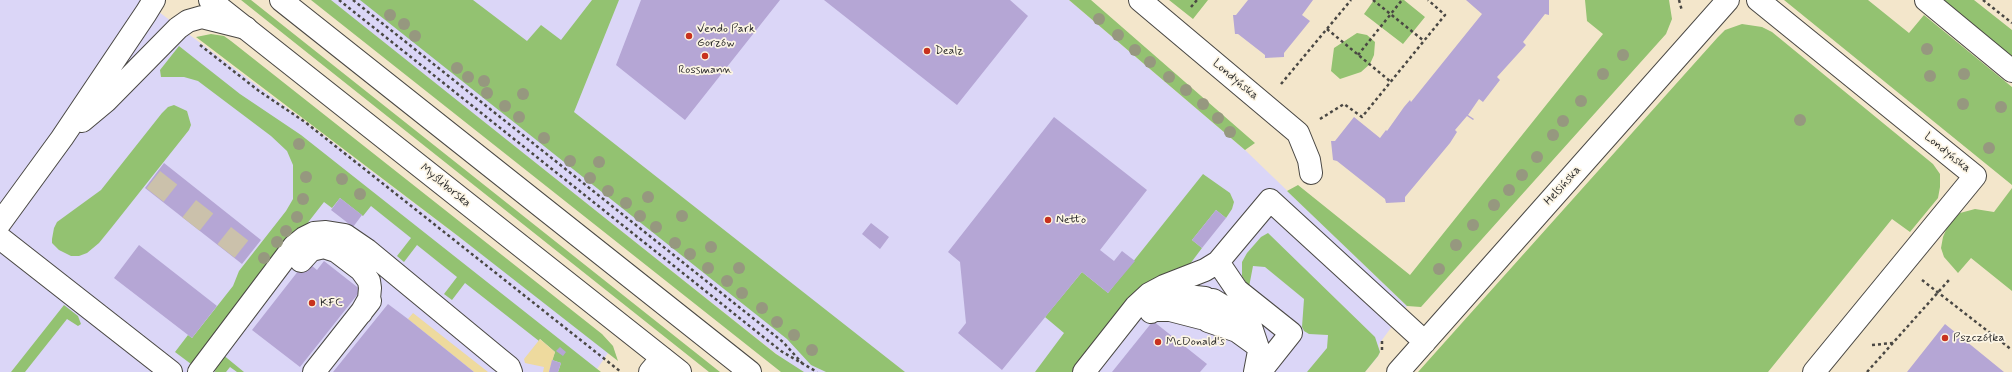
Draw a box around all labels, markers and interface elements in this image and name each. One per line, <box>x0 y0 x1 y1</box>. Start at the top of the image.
place label: Vendo Park Gorzów <box>697 22 755 50</box>
marker: Vendo Park Gorzów <box>684 31 694 41</box>
place label: Dealz <box>935 44 963 58</box>
marker: Dealz <box>922 46 932 56</box>
marker: Rossmann <box>700 51 710 61</box>
street label: Londyńska <box>1209 57 1261 103</box>
place label: Rossmann <box>678 63 732 77</box>
street label: Londyńska <box>1921 130 1973 176</box>
street label: Myśliborska <box>417 161 473 211</box>
street label: Helsińska <box>1542 163 1584 209</box>
place label: Netto <box>1056 213 1086 227</box>
marker: Netto <box>1043 215 1053 225</box>
place label: KFC <box>320 296 343 310</box>
marker: KFC <box>307 298 317 308</box>
place label: Pszczółka <box>1953 331 2005 345</box>
marker: Pszczółka <box>1940 333 1950 343</box>
place label: McDonald's <box>1166 335 1225 349</box>
marker: McDonald's <box>1153 337 1163 347</box>

